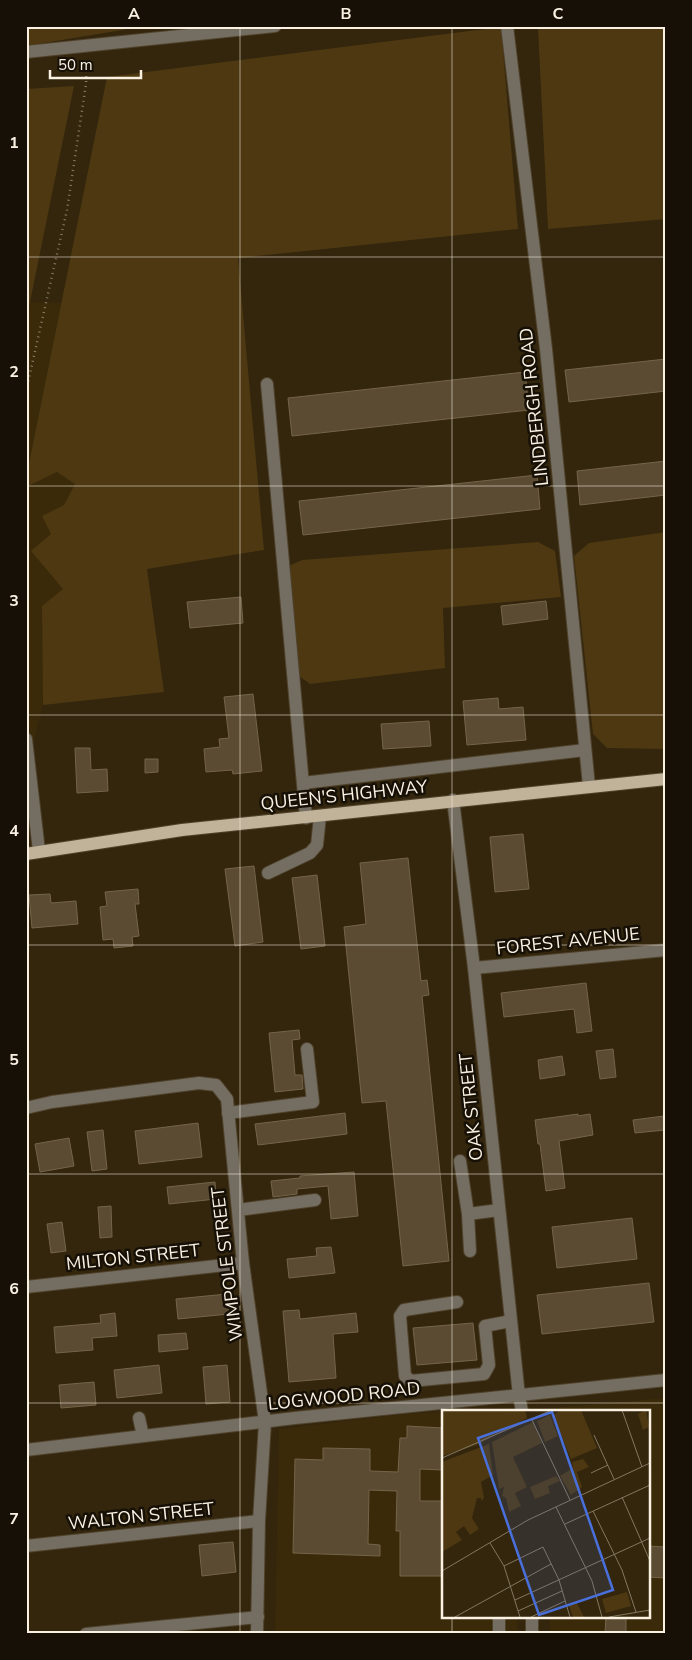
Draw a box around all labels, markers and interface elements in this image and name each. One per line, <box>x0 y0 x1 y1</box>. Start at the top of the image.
text: A <box>128 3 140 25</box>
text: B <box>340 3 352 25</box>
text: C <box>553 3 564 25</box>
scale bar <box>50 48 141 80</box>
text: 50 m <box>58 55 93 75</box>
text: 1 <box>9 132 19 154</box>
street label: LINDBERGH ROAD <box>514 327 554 487</box>
text: 2 <box>9 361 19 383</box>
text: 3 <box>9 590 19 612</box>
street label: QUEEN'S HIGHWAY <box>259 774 429 816</box>
text: 4 <box>9 820 19 842</box>
street label: FOREST AVENUE <box>495 922 641 960</box>
text: 5 <box>9 1049 19 1071</box>
street label: OAK STREET <box>453 1052 489 1162</box>
street label: WIMPOLE STREET <box>206 1185 248 1342</box>
street label: MILTON STREET <box>65 1238 201 1276</box>
text: 6 <box>9 1278 19 1300</box>
street label: LOGWOOD ROAD <box>267 1376 421 1416</box>
inset map <box>442 1410 650 1618</box>
street label: WALTON STREET <box>67 1496 215 1536</box>
text: 7 <box>9 1508 19 1530</box>

